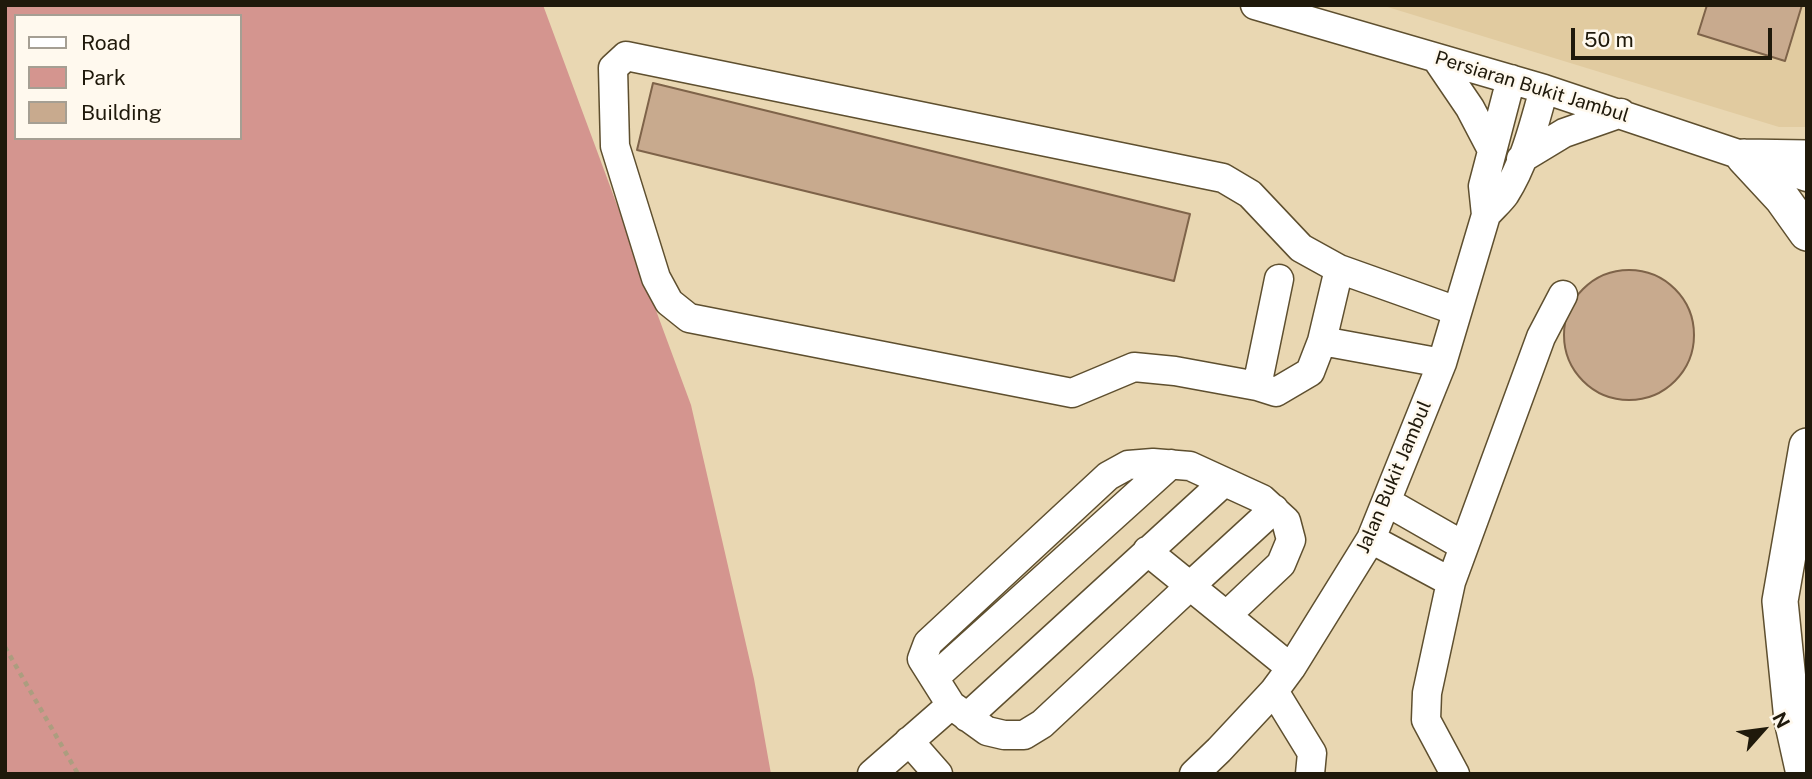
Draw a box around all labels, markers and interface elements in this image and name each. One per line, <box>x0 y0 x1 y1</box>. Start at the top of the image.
legend <box>14 14 242 140</box>
scale bar <box>1574 14 1775 58</box>
text: 50 m <box>1584 27 1634 52</box>
text: Road <box>81 30 131 55</box>
street label: Persiaran Bukit Jambul <box>1432 47 1632 127</box>
text: Park <box>81 65 126 90</box>
text: Building <box>81 100 162 125</box>
street label: Jalan Bukit Jambul <box>1352 397 1436 557</box>
north arrow <box>1728 695 1798 765</box>
text: N <box>1768 708 1795 732</box>

